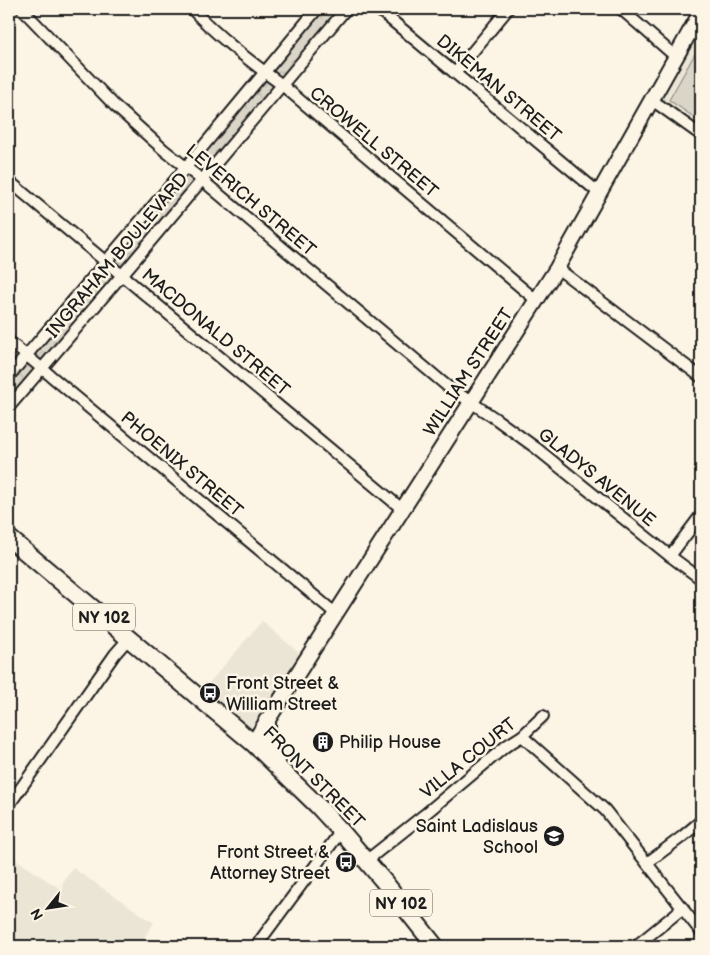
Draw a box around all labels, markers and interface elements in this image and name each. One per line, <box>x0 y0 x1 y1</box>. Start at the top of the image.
street label: DIKEMAN STREET <box>432 30 565 147</box>
street label: CROWELL STREET <box>305 83 442 202</box>
street label: LEVERICH STREET <box>182 140 320 261</box>
street label: INGRAHAM BOULEVARD <box>42 169 193 342</box>
street label: MACDONALD STREET <box>137 264 294 401</box>
street label: WILLIAM STREET <box>419 304 518 440</box>
street label: PHOENIX STREET <box>116 407 247 522</box>
street label: GLADYS AVENUE <box>534 424 660 531</box>
road number: NY 102 <box>73 604 135 630</box>
place label: Front Street & William Street <box>226 673 340 715</box>
bus stop icon: Front Street & William Street <box>198 681 222 705</box>
street label: VILLA COURT <box>416 713 520 803</box>
street label: FRONT STREET <box>259 722 369 833</box>
building icon: Philip House <box>311 730 335 754</box>
place label: Philip House <box>339 732 441 753</box>
place label: Saint Ladislaus School <box>416 816 538 858</box>
school or university icon: Saint Ladislaus School <box>542 824 566 848</box>
place label: Front Street & Attorney Street <box>210 842 330 884</box>
bus stop icon: Front Street & Attorney Street <box>334 850 358 874</box>
north arrow <box>22 882 72 932</box>
road number: NY 102 <box>370 890 432 916</box>
text: N <box>27 905 47 923</box>

